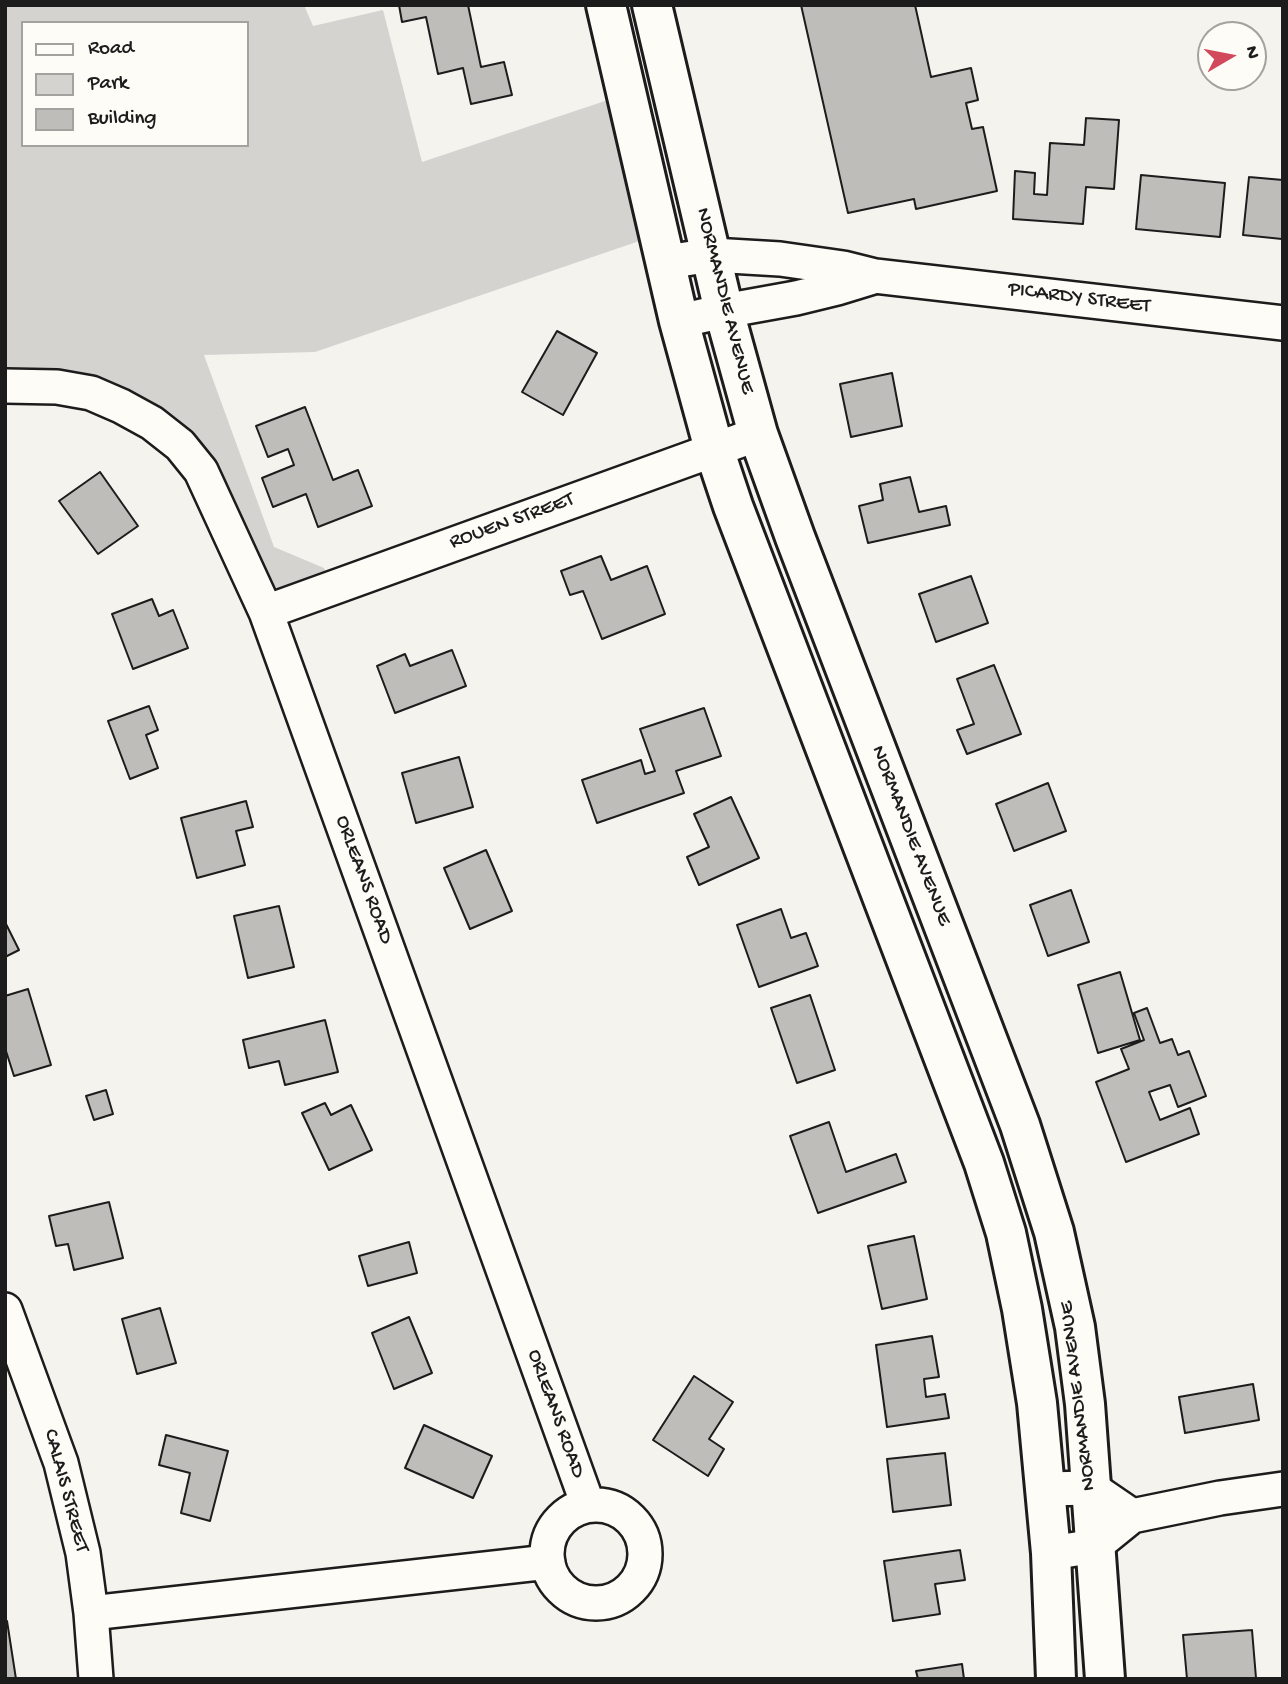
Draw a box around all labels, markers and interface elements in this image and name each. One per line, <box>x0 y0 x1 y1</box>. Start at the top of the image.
legend <box>21 21 248 147</box>
north arrow <box>1197 21 1267 91</box>
text: Road <box>88 37 134 62</box>
text: N <box>1239 45 1264 61</box>
text: Park <box>88 72 128 97</box>
text: Building <box>88 107 157 132</box>
street label: NORMANDIE AVENUE <box>689 205 759 397</box>
street label: PICARDY STREET <box>1007 278 1151 320</box>
street label: ROUEN STREET <box>446 488 578 556</box>
street label: NORMANDIE AVENUE <box>864 742 956 930</box>
street label: ORLEANS ROAD <box>328 812 398 948</box>
street label: NORMANDIE AVENUE <box>1055 1300 1103 1492</box>
street label: ORLEANS ROAD <box>520 1346 590 1482</box>
street label: CALAIS STREET <box>36 1427 94 1555</box>

